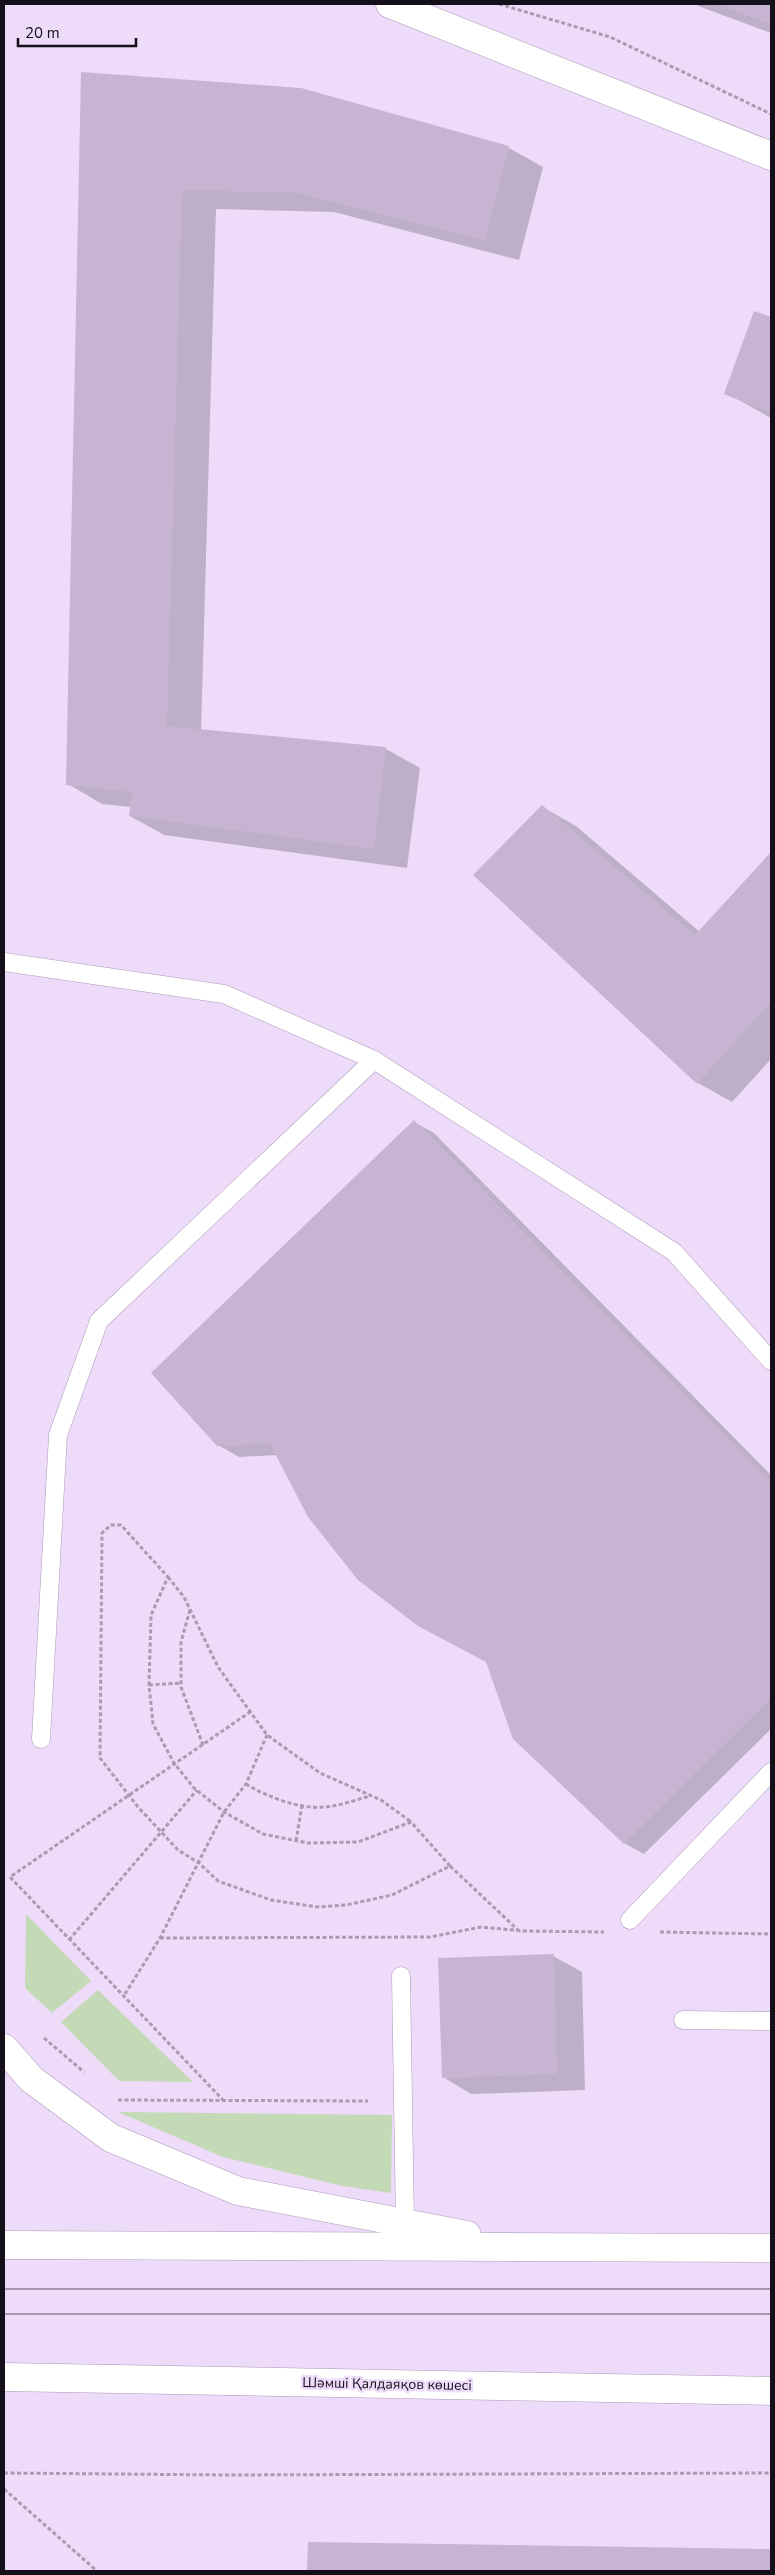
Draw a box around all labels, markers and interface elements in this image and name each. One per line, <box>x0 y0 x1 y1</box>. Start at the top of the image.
scale bar <box>18 15 135 47</box>
text: 20 m <box>25 23 60 43</box>
street label: Шәмші Қалдаяқов көшесі <box>302 2373 472 2395</box>

